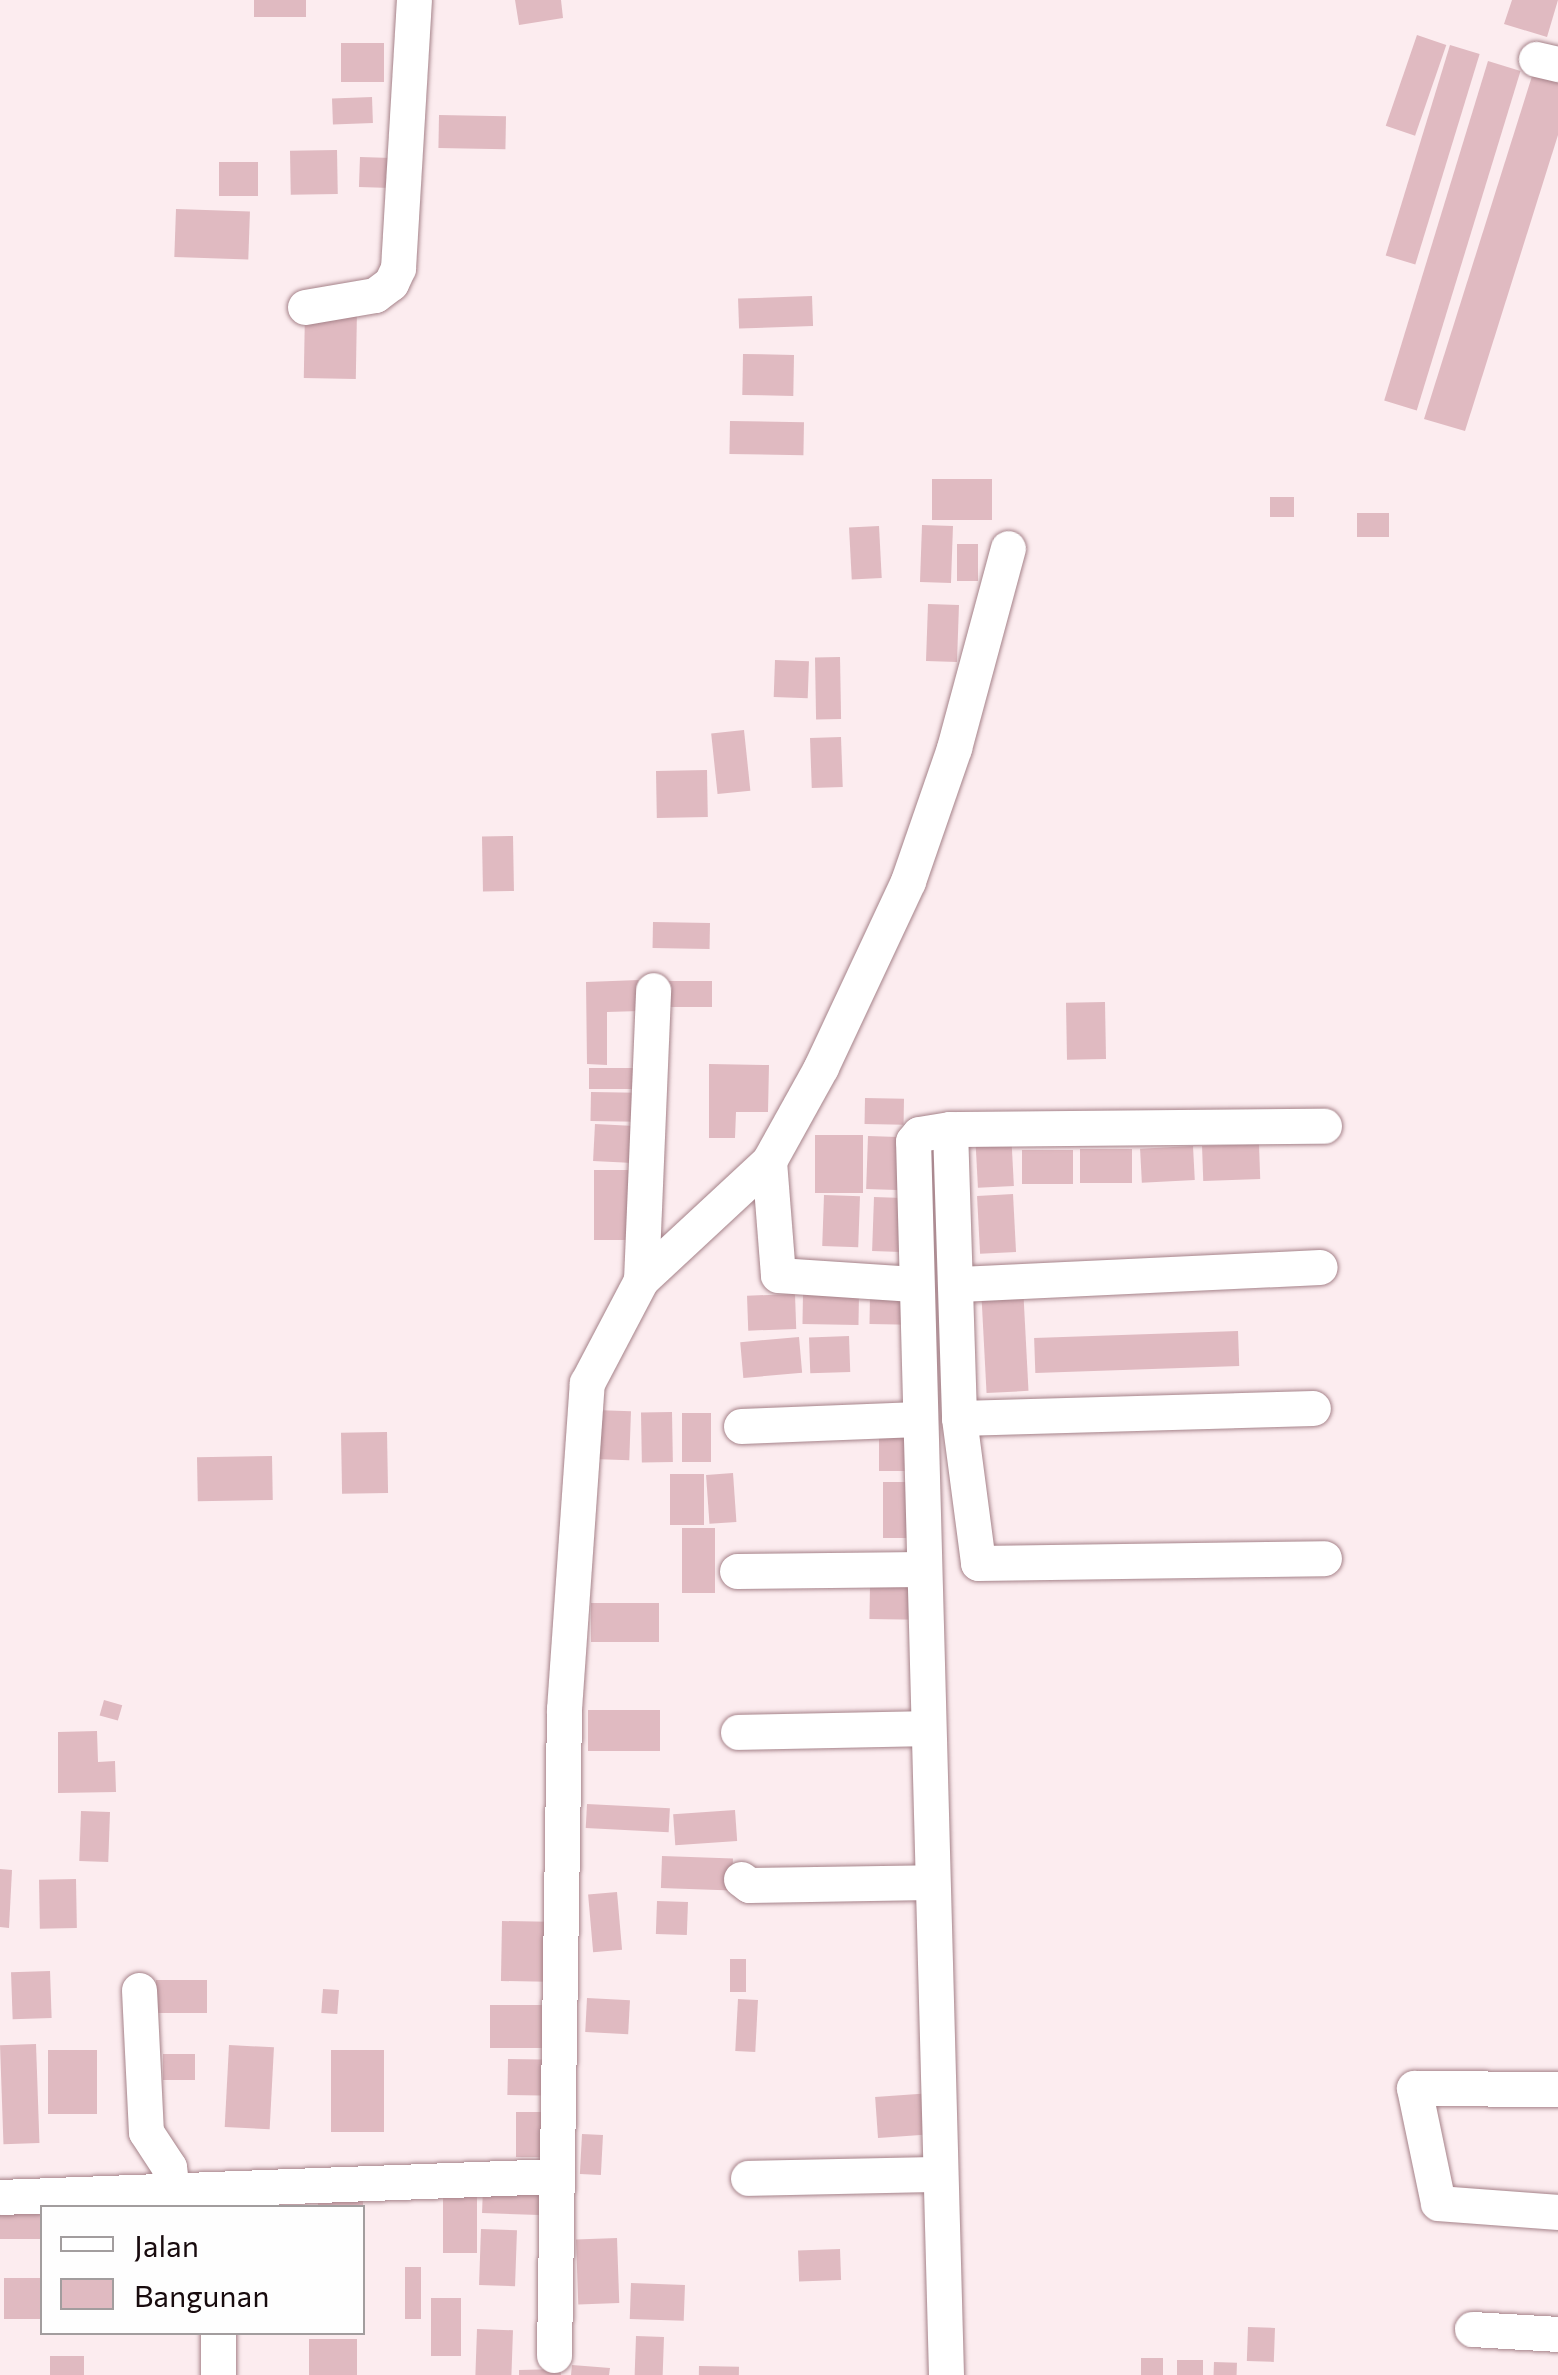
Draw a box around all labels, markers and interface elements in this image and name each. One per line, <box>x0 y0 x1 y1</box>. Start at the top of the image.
legend <box>40 2205 365 2335</box>
text: Jalan <box>134 2226 199 2263</box>
text: Bangunan <box>134 2276 269 2313</box>

